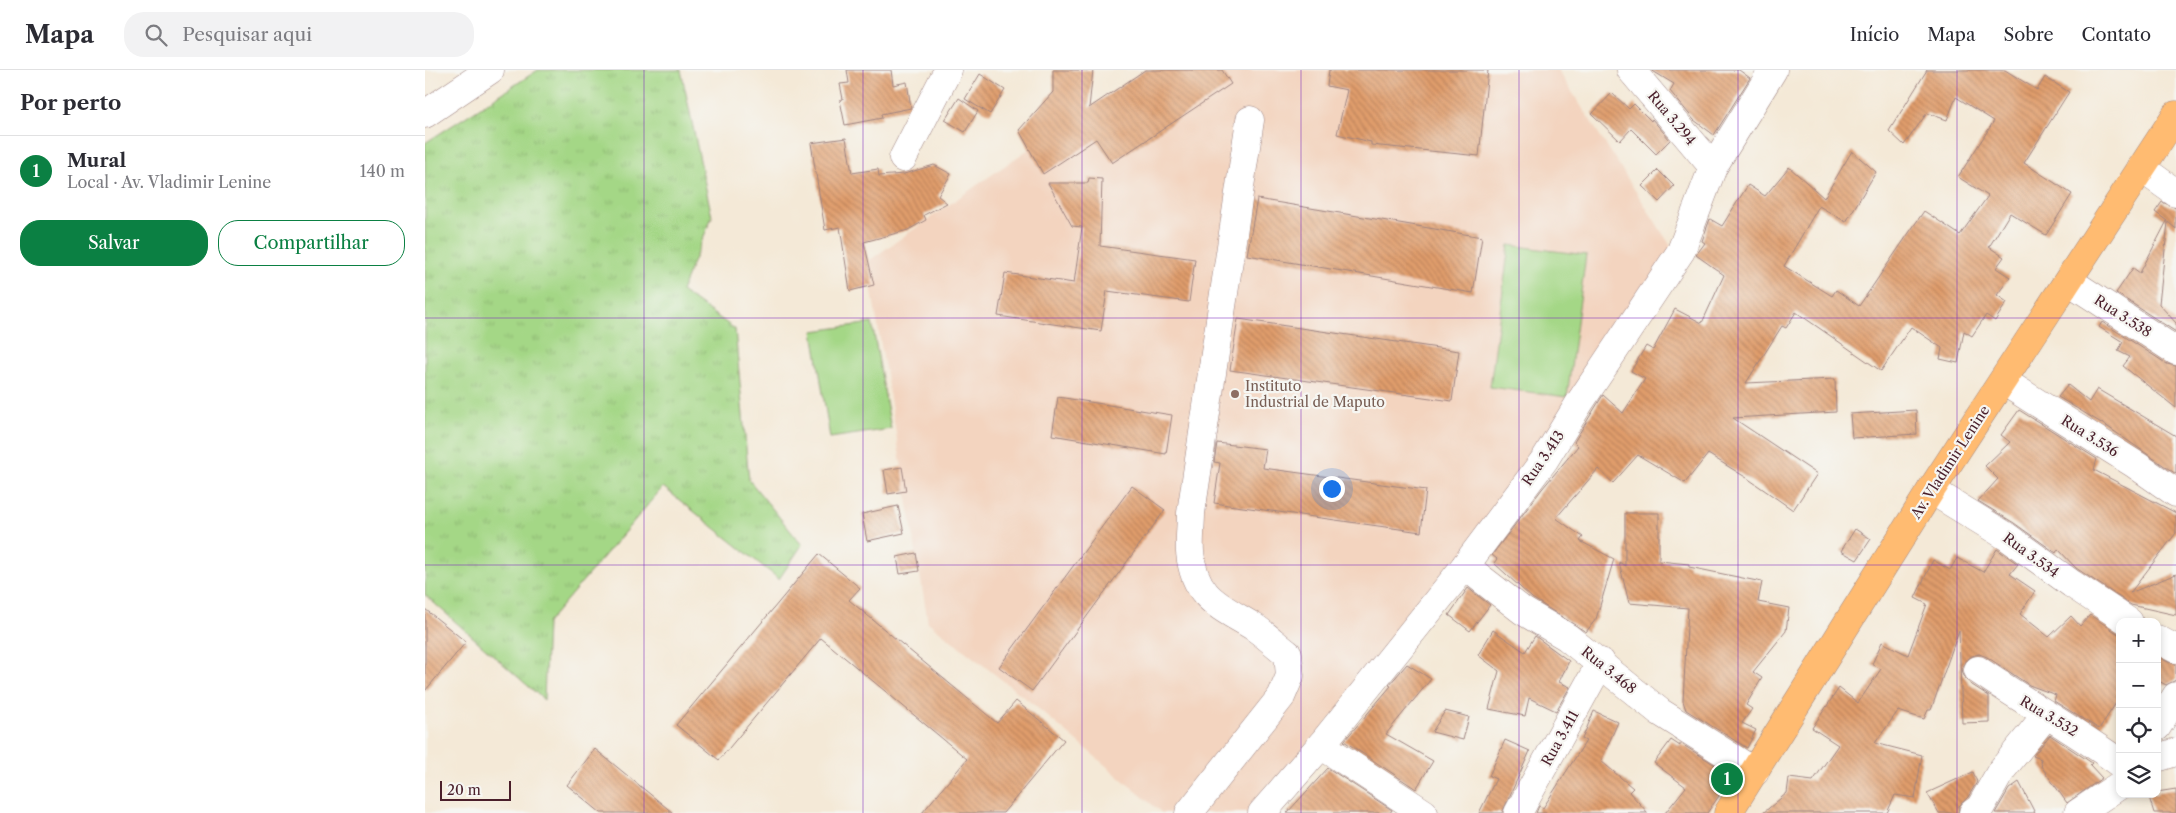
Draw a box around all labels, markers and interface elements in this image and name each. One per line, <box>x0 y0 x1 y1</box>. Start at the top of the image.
search box <box>124 12 474 57</box>
text: Mapa <box>25 20 94 49</box>
icon: search <box>142 21 170 49</box>
text: Pesquisar aqui <box>182 23 312 46</box>
text: Início <box>1850 24 1899 46</box>
text: Mapa <box>1927 24 1975 46</box>
text: Sobre <box>2003 24 2054 46</box>
text: Contato <box>2082 24 2151 46</box>
street label: Rua 3.294 <box>1644 87 1700 149</box>
text: Por perto <box>20 90 121 115</box>
text: Mural <box>67 149 126 172</box>
text: 1 <box>32 161 40 181</box>
text: 140 m <box>360 161 405 181</box>
text: Local · Av. Vladimir Lenine <box>67 172 271 192</box>
button: Salvar <box>20 220 208 266</box>
button: Compartilhar <box>218 220 405 266</box>
street label: Rua 3.538 <box>2091 291 2155 341</box>
place label: Instituto Industrial de Maputo <box>1245 377 1385 411</box>
marker: Instituto Industrial de Maputo <box>1229 388 1241 400</box>
street label: Av. Vladimir Lenine <box>1906 402 1993 523</box>
street label: Rua 3.536 <box>2058 411 2122 461</box>
street label: Rua 3.413 <box>1518 427 1568 489</box>
your location <box>1319 476 1345 502</box>
street label: Rua 3.534 <box>2000 529 2062 581</box>
map controls <box>2116 618 2161 798</box>
button: + <box>2116 618 2161 663</box>
street label: Rua 3.468 <box>1578 642 1640 698</box>
button: − <box>2116 663 2161 708</box>
street label: Rua 3.532 <box>2017 692 2081 740</box>
street label: Rua 3.411 <box>1537 707 1583 769</box>
button: locate <box>2116 708 2161 753</box>
button: layers <box>2116 753 2161 798</box>
pin: 1 <box>1711 760 1743 798</box>
scale bar <box>440 778 511 801</box>
text: 20 m <box>447 781 481 799</box>

